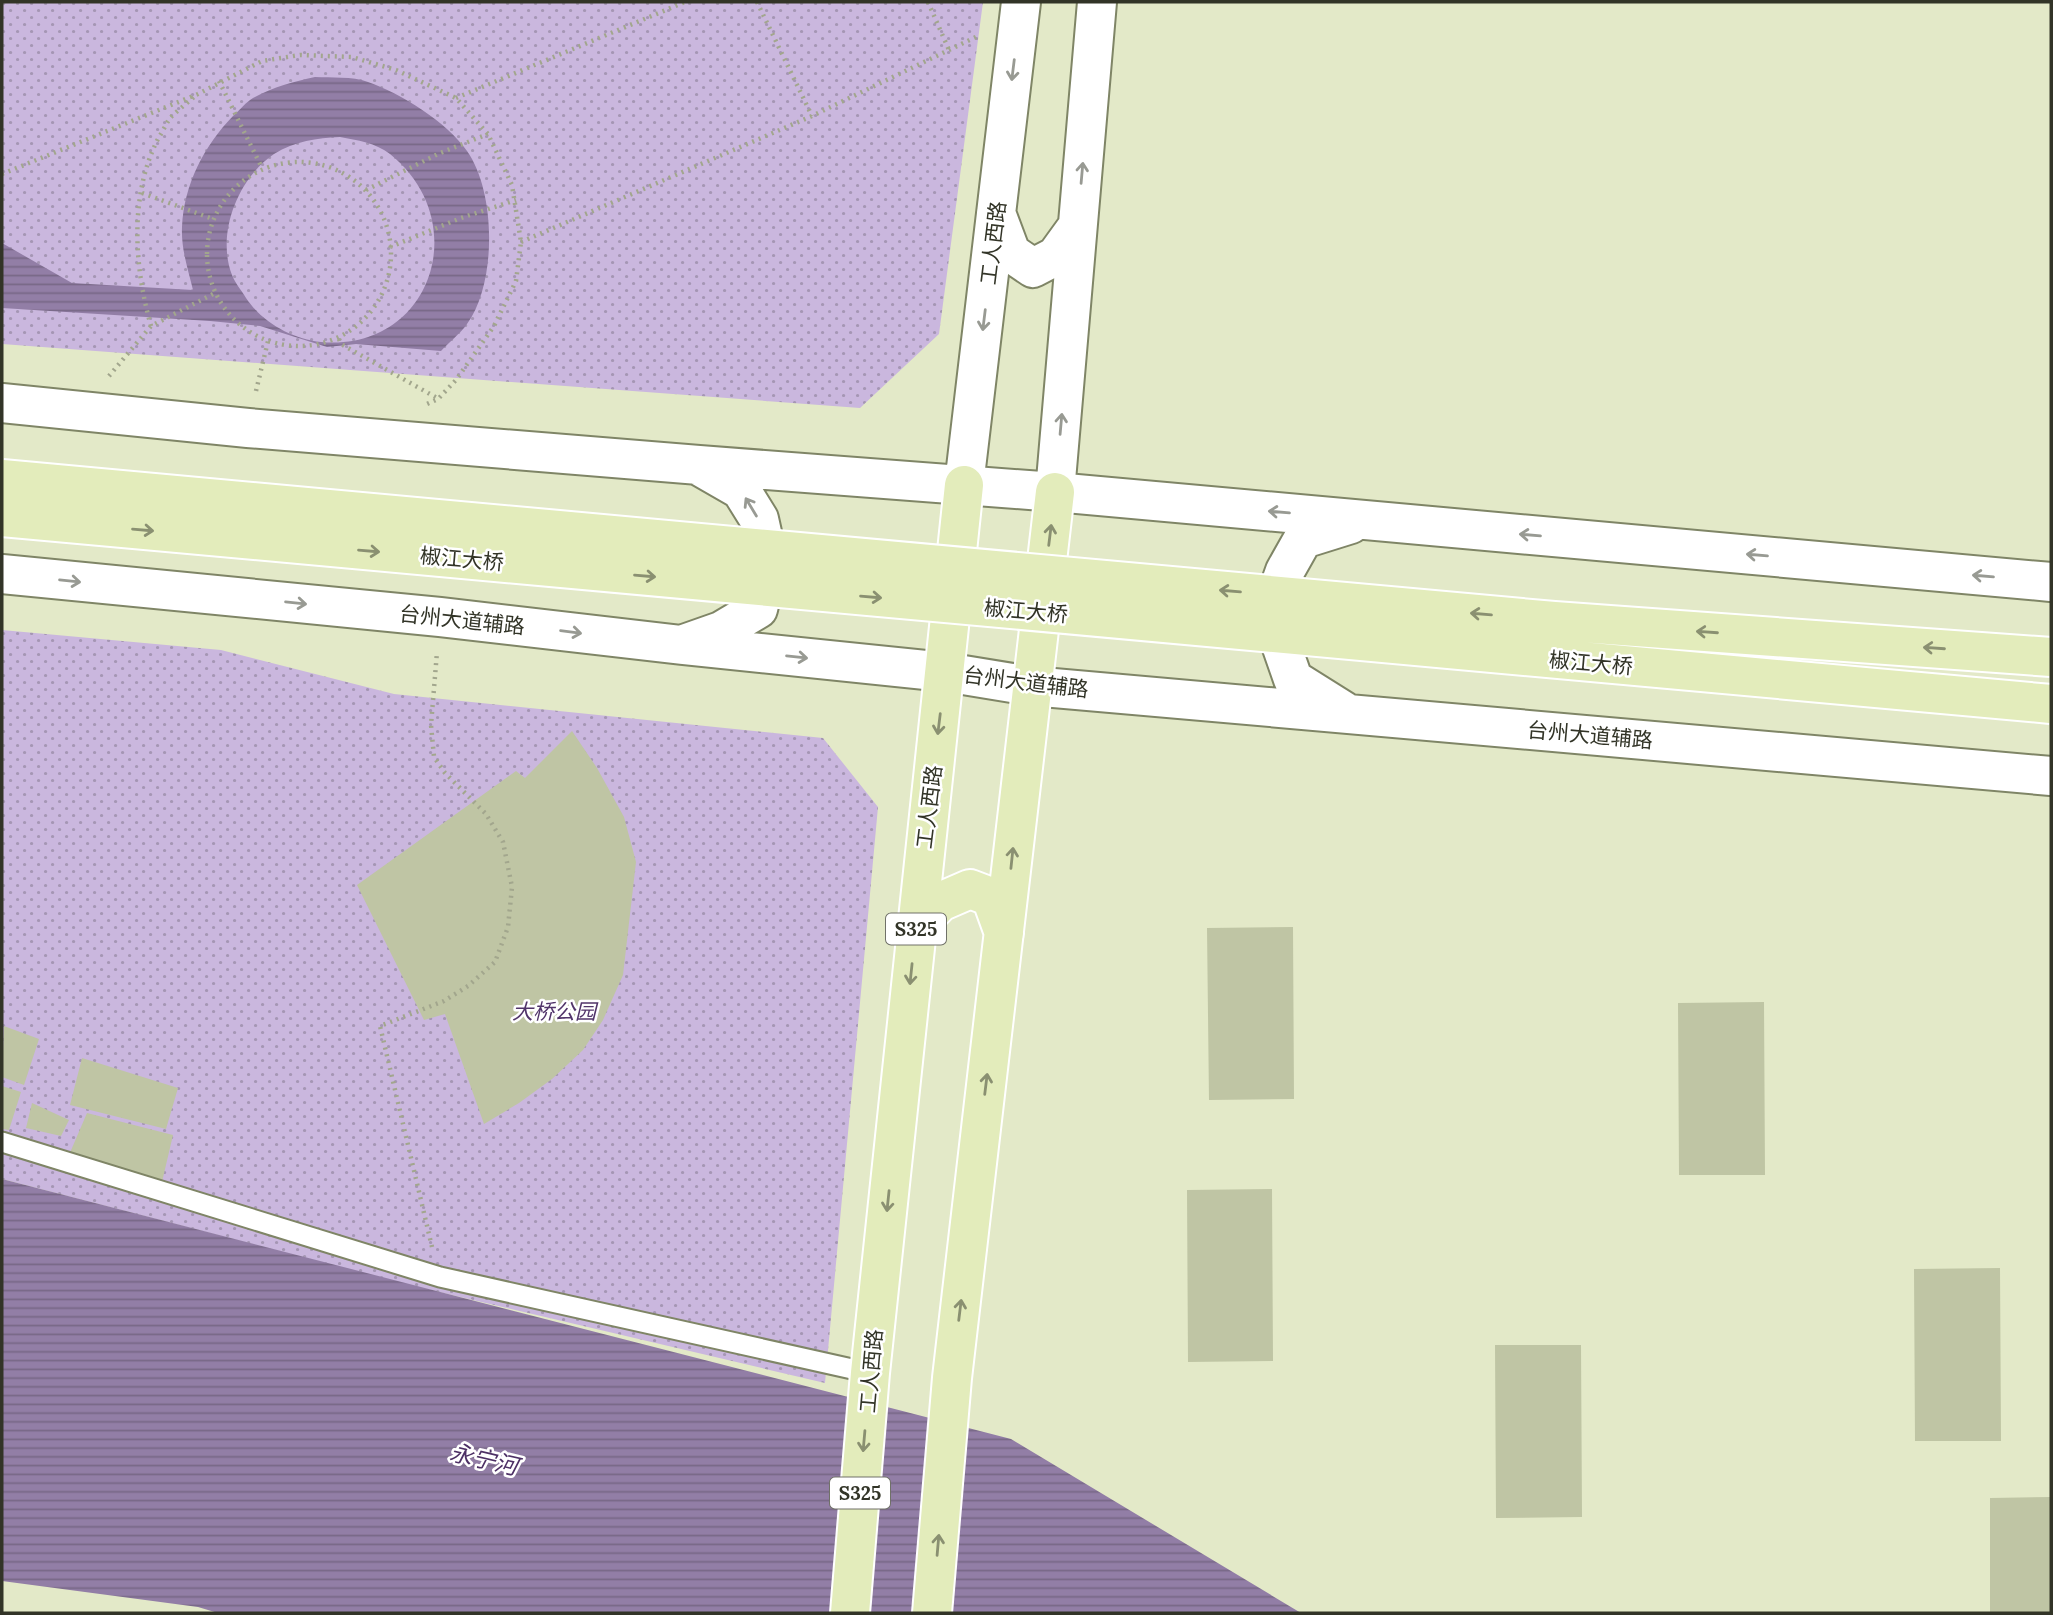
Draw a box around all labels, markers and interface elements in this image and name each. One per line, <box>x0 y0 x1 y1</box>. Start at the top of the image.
one-way arrow <box>1007 58 1020 80</box>
one-way arrow <box>1076 162 1089 184</box>
street label: 工人西路 <box>974 200 1012 286</box>
one-way arrow <box>977 308 990 331</box>
one-way arrow <box>1055 413 1068 436</box>
one-way arrow <box>744 497 758 517</box>
one-way arrow <box>1268 505 1291 518</box>
one-way arrow <box>131 524 154 537</box>
one-way arrow <box>1043 524 1056 547</box>
one-way arrow <box>1519 528 1542 541</box>
street label: 椒江大桥 <box>419 542 505 576</box>
one-way arrow <box>358 545 380 558</box>
one-way arrow <box>1746 548 1769 561</box>
one-way arrow <box>1972 569 1995 582</box>
one-way arrow <box>633 570 656 583</box>
one-way arrow <box>58 575 80 588</box>
one-way arrow <box>1219 584 1241 597</box>
one-way arrow <box>860 591 882 604</box>
street label: 椒江大桥 <box>983 594 1069 628</box>
one-way arrow <box>284 597 307 610</box>
street label: 台州大道辅路 <box>398 600 526 640</box>
one-way arrow <box>1470 607 1492 620</box>
one-way arrow <box>1697 625 1719 638</box>
one-way arrow <box>559 626 582 639</box>
one-way arrow <box>1924 641 1946 654</box>
street label: 椒江大桥 <box>1548 646 1634 680</box>
one-way arrow <box>785 650 808 663</box>
street label: 台州大道辅路 <box>962 661 1090 703</box>
one-way arrow <box>933 712 946 735</box>
street label: 台州大道辅路 <box>1526 716 1654 754</box>
street label: 工人西路 <box>910 764 948 850</box>
one-way arrow <box>1006 848 1019 870</box>
road number: S325 <box>886 914 946 945</box>
one-way arrow <box>904 962 917 985</box>
park label: 大桥公园 <box>512 998 599 1025</box>
one-way arrow <box>980 1074 993 1096</box>
one-way arrow <box>881 1189 894 1211</box>
one-way arrow <box>954 1300 967 1322</box>
street label: 工人西路 <box>854 1328 888 1414</box>
one-way arrow <box>857 1429 870 1452</box>
water label: 永宁河 <box>447 1437 525 1482</box>
road number: S325 <box>830 1478 890 1508</box>
one-way arrow <box>932 1534 945 1557</box>

